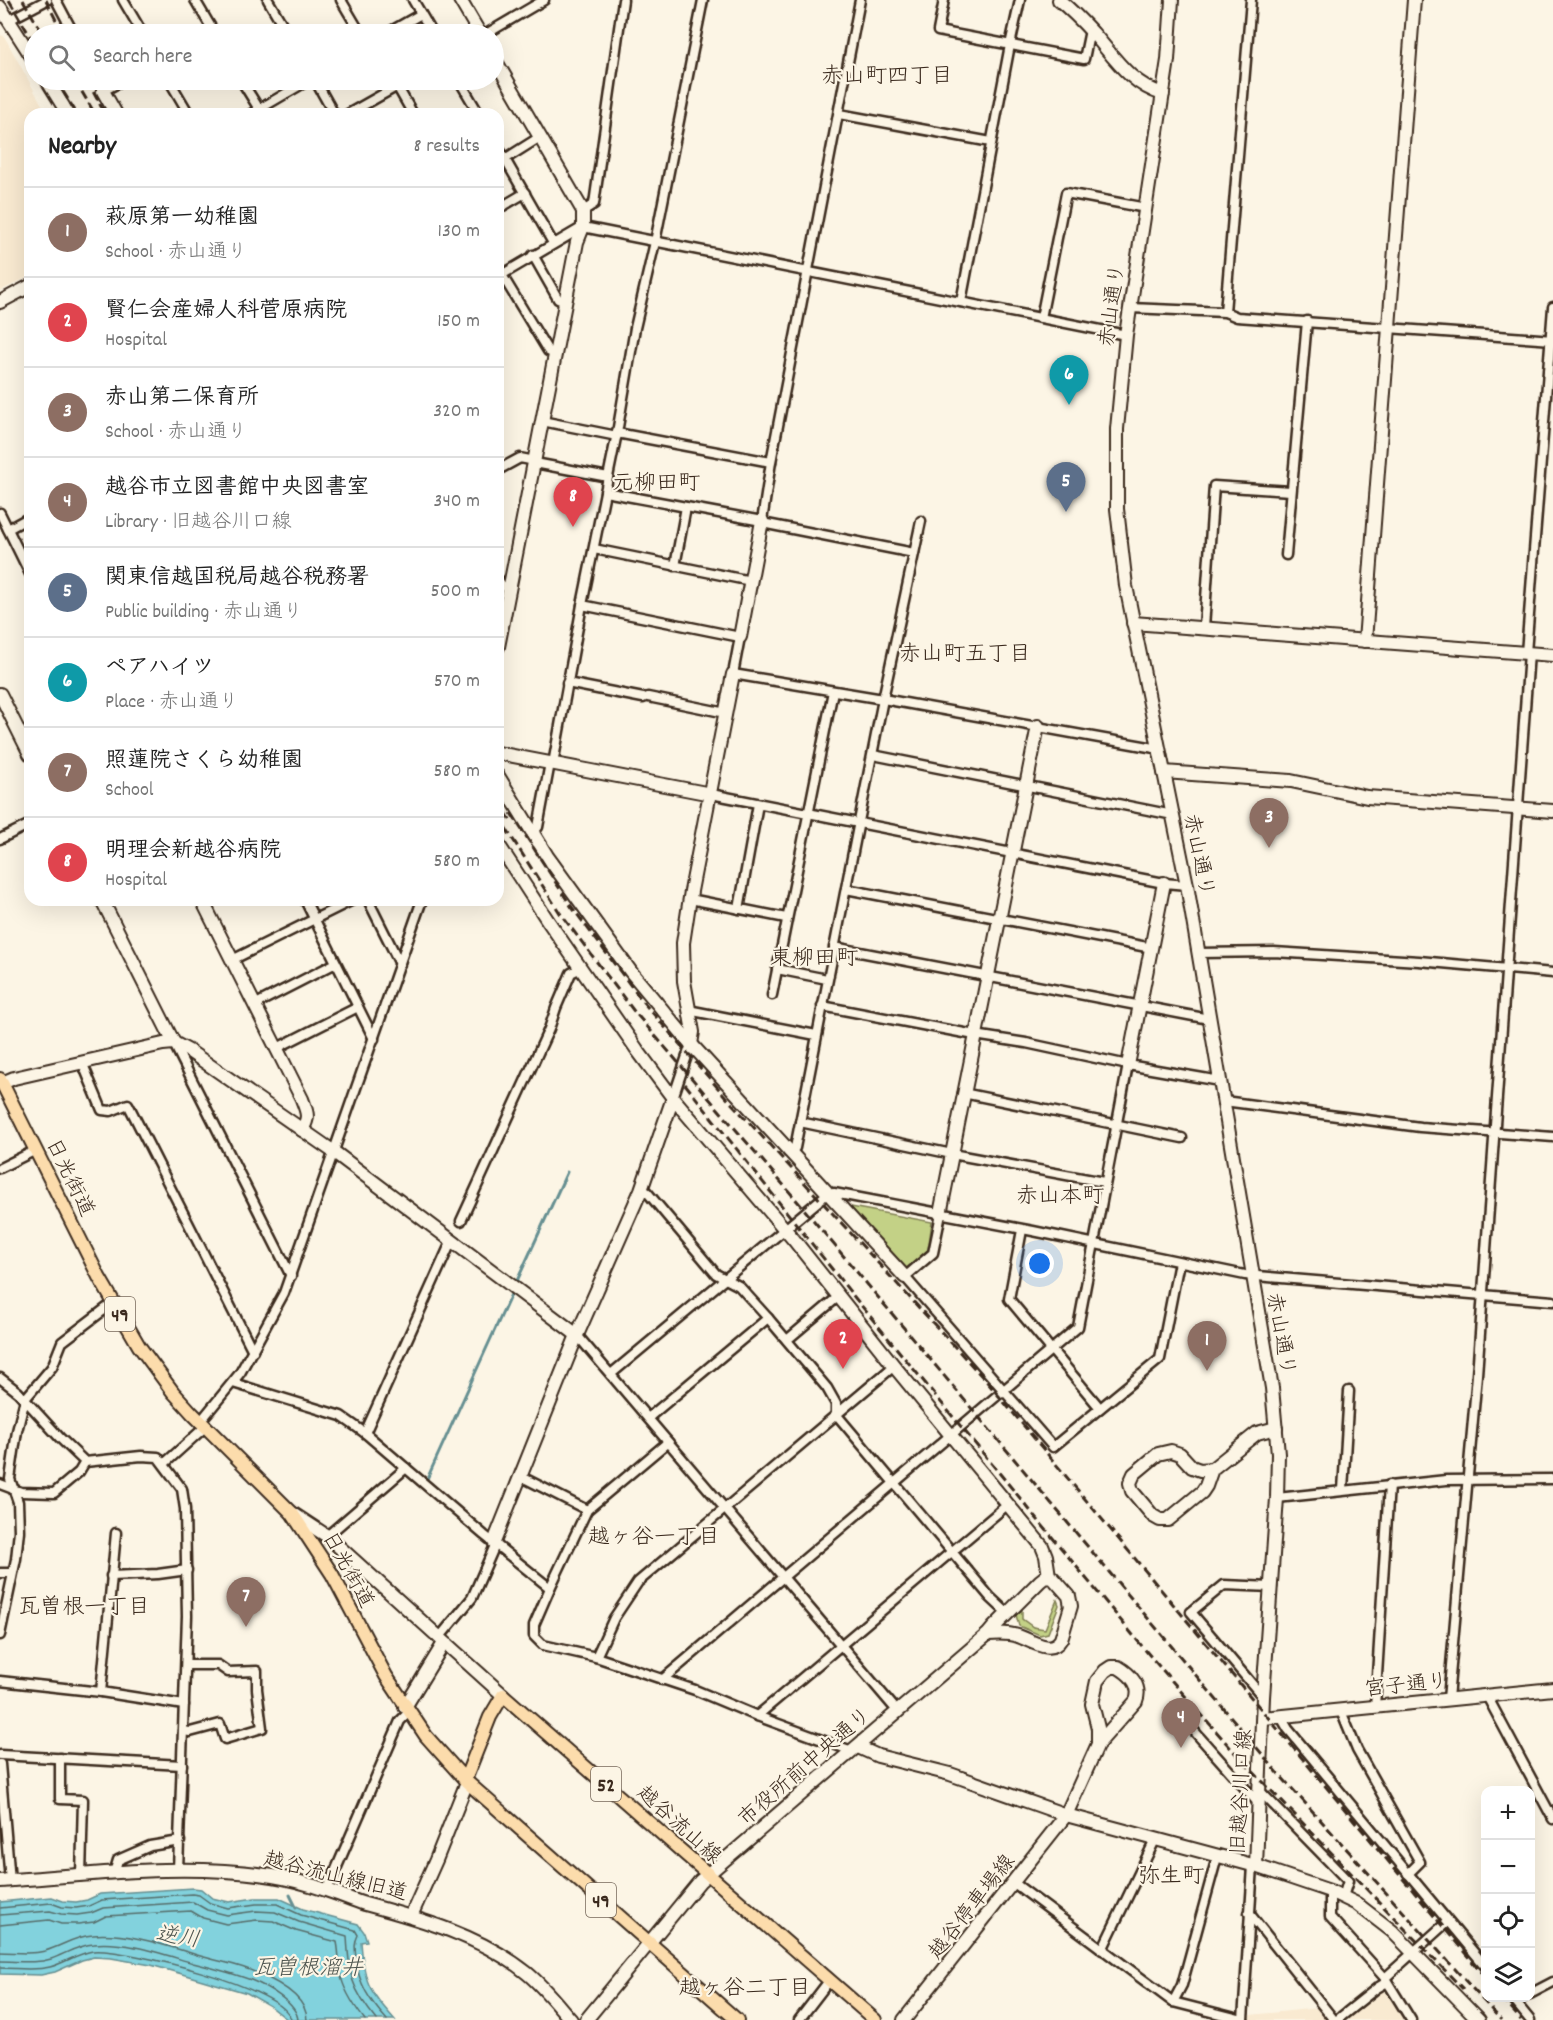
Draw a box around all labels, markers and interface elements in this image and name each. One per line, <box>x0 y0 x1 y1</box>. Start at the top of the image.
search box <box>24 24 504 90</box>
icon: search <box>45 41 78 74</box>
text: Search here <box>93 42 192 73</box>
district label: 赤山町四丁目 <box>821 62 953 93</box>
text: Nearby <box>48 129 116 166</box>
text: 8 results <box>414 133 480 161</box>
text: 萩原第一幼稚園 <box>105 203 259 234</box>
text: 1 <box>65 218 70 246</box>
text: 130 m <box>438 218 480 246</box>
text: School · 赤山通り <box>105 239 247 267</box>
street label: 赤山通り <box>1093 262 1135 349</box>
text: 賢仁会産婦人科菅原病院 <box>105 296 347 327</box>
text: 2 <box>63 308 72 336</box>
text: 150 m <box>437 308 480 336</box>
text: Hospital <box>105 327 167 355</box>
pin: 6 <box>1050 356 1088 405</box>
text: 赤山第二保育所 <box>105 383 259 414</box>
text: 3 <box>63 398 72 426</box>
text: 320 m <box>433 398 480 426</box>
text: School · 赤山通り <box>105 419 247 447</box>
pin: 5 <box>1046 462 1086 512</box>
district label: 元柳田町 <box>612 469 700 500</box>
text: 越谷市立図書館中央図書室 <box>105 473 369 504</box>
pin: 8 <box>554 478 592 527</box>
text: 4 <box>63 488 72 516</box>
text: 340 m <box>434 488 480 516</box>
text: Library · 旧越谷川口線 <box>105 509 292 537</box>
text: 関東信越国税局越谷税務署 <box>105 563 369 594</box>
text: 5 <box>63 578 72 606</box>
text: 500 m <box>431 578 480 606</box>
text: Public building · 赤山通り <box>105 599 303 627</box>
district label: 赤山町五丁目 <box>899 640 1031 671</box>
text: ペアハイツ <box>105 653 214 684</box>
text: 6 <box>63 668 72 696</box>
text: 570 m <box>434 668 480 696</box>
text: Place · 赤山通り <box>105 689 239 717</box>
text: 照蓮院さくら幼稚園 <box>105 746 303 777</box>
text: 7 <box>64 758 71 786</box>
text: 580 m <box>434 758 480 786</box>
text: School <box>105 777 154 805</box>
pin: 3 <box>1250 798 1288 848</box>
street label: 赤山通り <box>1174 811 1220 900</box>
text: 明理会新越谷病院 <box>105 836 281 867</box>
text: 8 <box>63 848 72 876</box>
text: 580 m <box>434 848 480 876</box>
text: Hospital <box>105 867 167 895</box>
district label: 東柳田町 <box>770 944 858 975</box>
street label: 日光街道 <box>36 1134 100 1223</box>
district label: 赤山本町 <box>1016 1182 1104 1213</box>
your location <box>1025 1249 1054 1278</box>
street label: 赤山通り <box>1257 1291 1301 1378</box>
road number: 49 <box>105 1297 135 1331</box>
pin: 2 <box>824 1320 862 1369</box>
pin: 1 <box>1188 1322 1226 1371</box>
district label: 越ヶ谷一丁目 <box>588 1523 720 1554</box>
street label: 日光街道 <box>313 1526 380 1614</box>
pin: 7 <box>226 1578 266 1627</box>
district label: 瓦曽根一丁目 <box>18 1593 150 1624</box>
street label: 宮子通り <box>1363 1668 1450 1706</box>
pin: 4 <box>1162 1698 1200 1748</box>
street label: 市役所前中央通り <box>733 1702 879 1835</box>
street label: 旧越谷川口線 <box>1225 1728 1261 1856</box>
road number: 52 <box>591 1767 621 1801</box>
street label: 越谷流山線 <box>629 1780 727 1873</box>
map controls <box>1481 1786 1535 2002</box>
button: + <box>1481 1786 1535 1840</box>
button: − <box>1481 1840 1535 1894</box>
street label: 越谷流山線旧道 <box>260 1846 410 1910</box>
street label: 越谷停車場線 <box>923 1849 1024 1967</box>
district label: 弥生町 <box>1138 1862 1204 1893</box>
road number: 49 <box>586 1883 616 1917</box>
button: locate <box>1481 1894 1535 1948</box>
water label: 逆川 <box>153 1920 202 1957</box>
button: layers <box>1481 1948 1535 2002</box>
water label: 瓦曽根溜井 <box>253 1954 364 1985</box>
district label: 越ヶ谷二丁目 <box>679 1974 811 2005</box>

